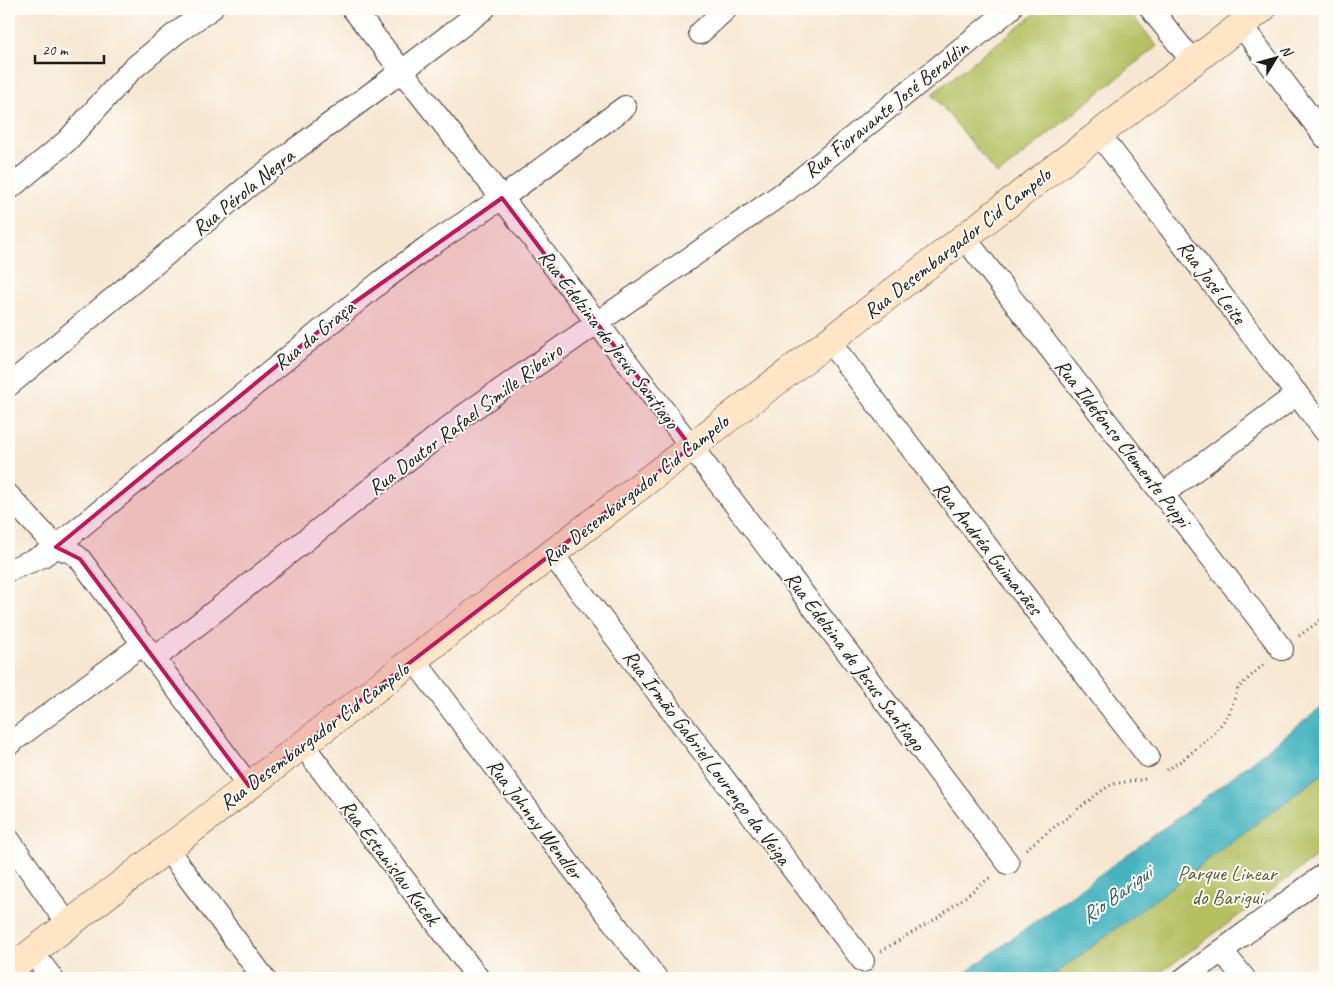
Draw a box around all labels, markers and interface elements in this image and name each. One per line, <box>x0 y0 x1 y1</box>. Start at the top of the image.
scale bar <box>35 32 104 64</box>
north arrow <box>1252 32 1302 82</box>
street label: Rua Fioravante José Beraldin <box>798 34 974 184</box>
text: 20 m <box>42 41 69 60</box>
text: N <box>1277 42 1297 61</box>
street label: Rua Pérola Negra <box>187 142 301 241</box>
street label: Rua Desembargador Cid Campelo <box>858 160 1058 324</box>
street label: Rua José Leite <box>1172 235 1253 330</box>
street label: Rua Edelzina de Jesus Santiago <box>533 244 686 435</box>
street label: Rua da Graça <box>268 293 361 376</box>
street label: Rua Doutor Rafael Simille Ribeiro <box>363 336 569 501</box>
street label: Rua Ildefonso Clemente Puppi <box>1049 354 1199 535</box>
street label: Rua Desembargador Cid Campelo <box>536 407 736 571</box>
street label: Rua Andréa Guimarães <box>928 476 1049 621</box>
street label: Rua Edelzina de Jesus Santiago <box>779 566 932 757</box>
street label: Rua Irmão Gabriel Lourenço da Veiga <box>618 644 797 871</box>
street label: Rua Desembargador Cid Campelo <box>214 655 416 816</box>
street label: Rua Johnny Wendler <box>481 753 590 886</box>
street label: Rua Estanislau Kucek <box>334 794 447 932</box>
water label: Rio Barigui <box>1075 856 1162 930</box>
park label: Parque Linear do Barigui <box>1178 860 1279 910</box>

